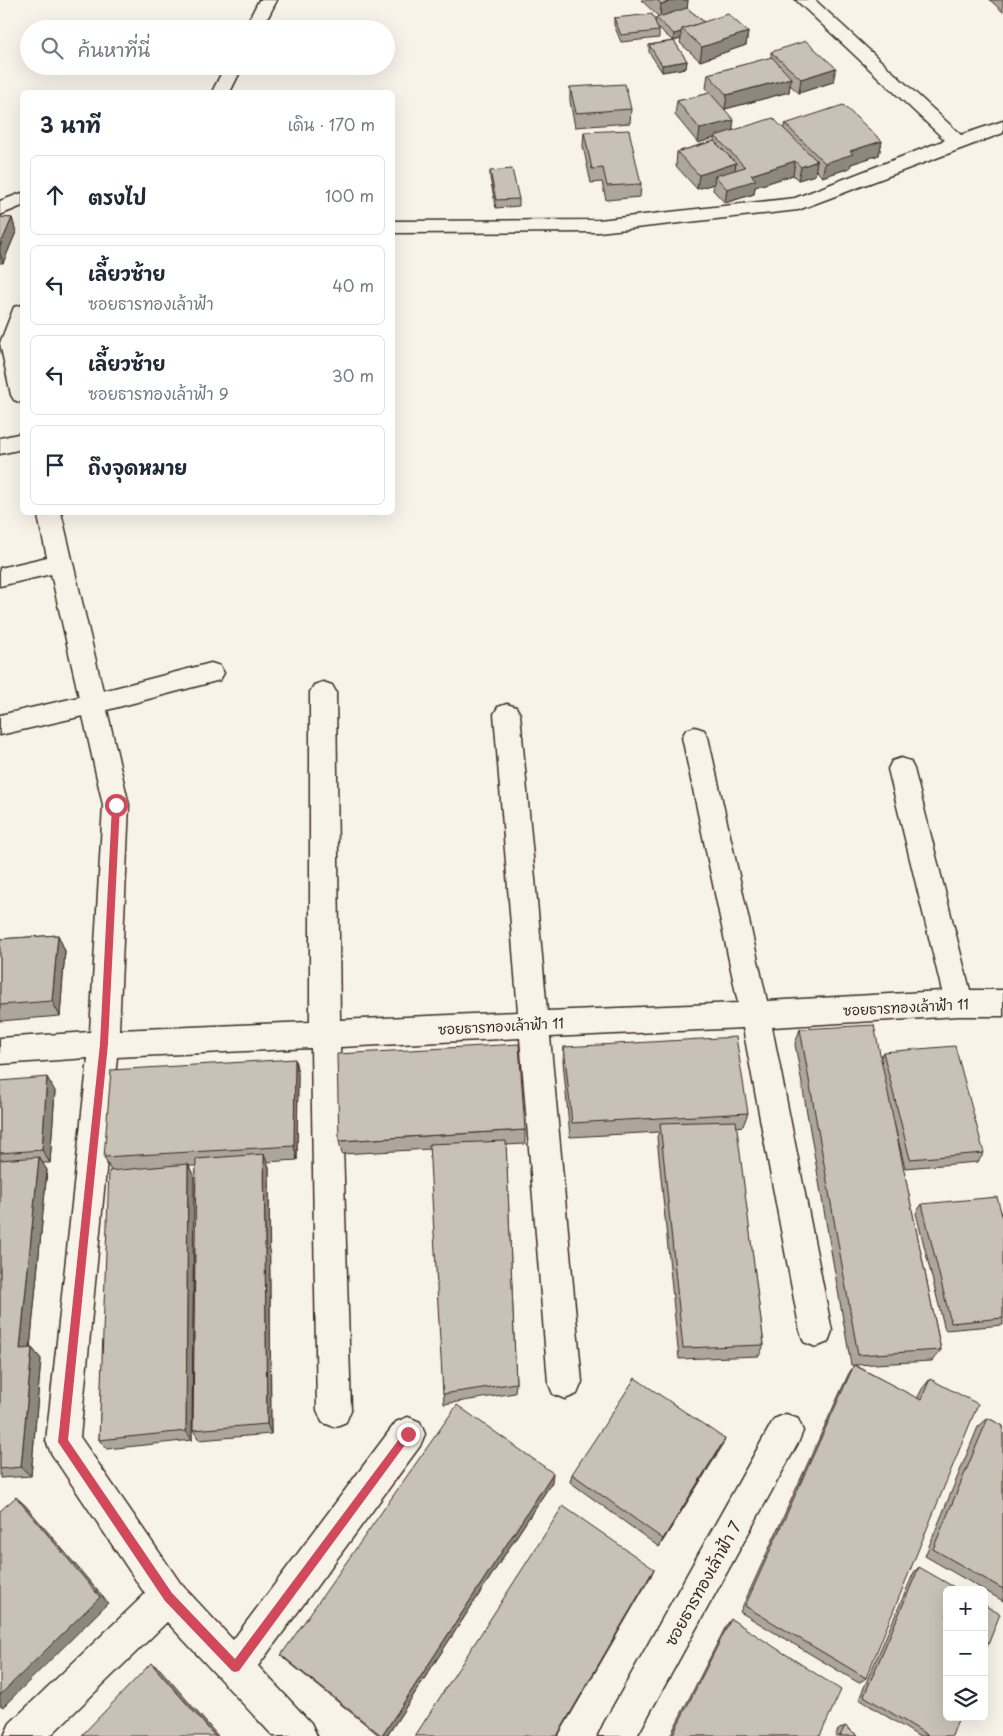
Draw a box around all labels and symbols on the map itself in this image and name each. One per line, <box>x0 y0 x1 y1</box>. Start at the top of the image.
route start <box>105 794 128 817</box>
street label: ซอยธารทองเล้าฟ้า 11 <box>842 993 970 1021</box>
street label: ซอยธารทองเล้าฟ้า 11 <box>437 1012 565 1040</box>
route end <box>397 1423 420 1446</box>
street label: ซอยธารทองเล้าฟ้า 7 <box>658 1516 746 1650</box>

